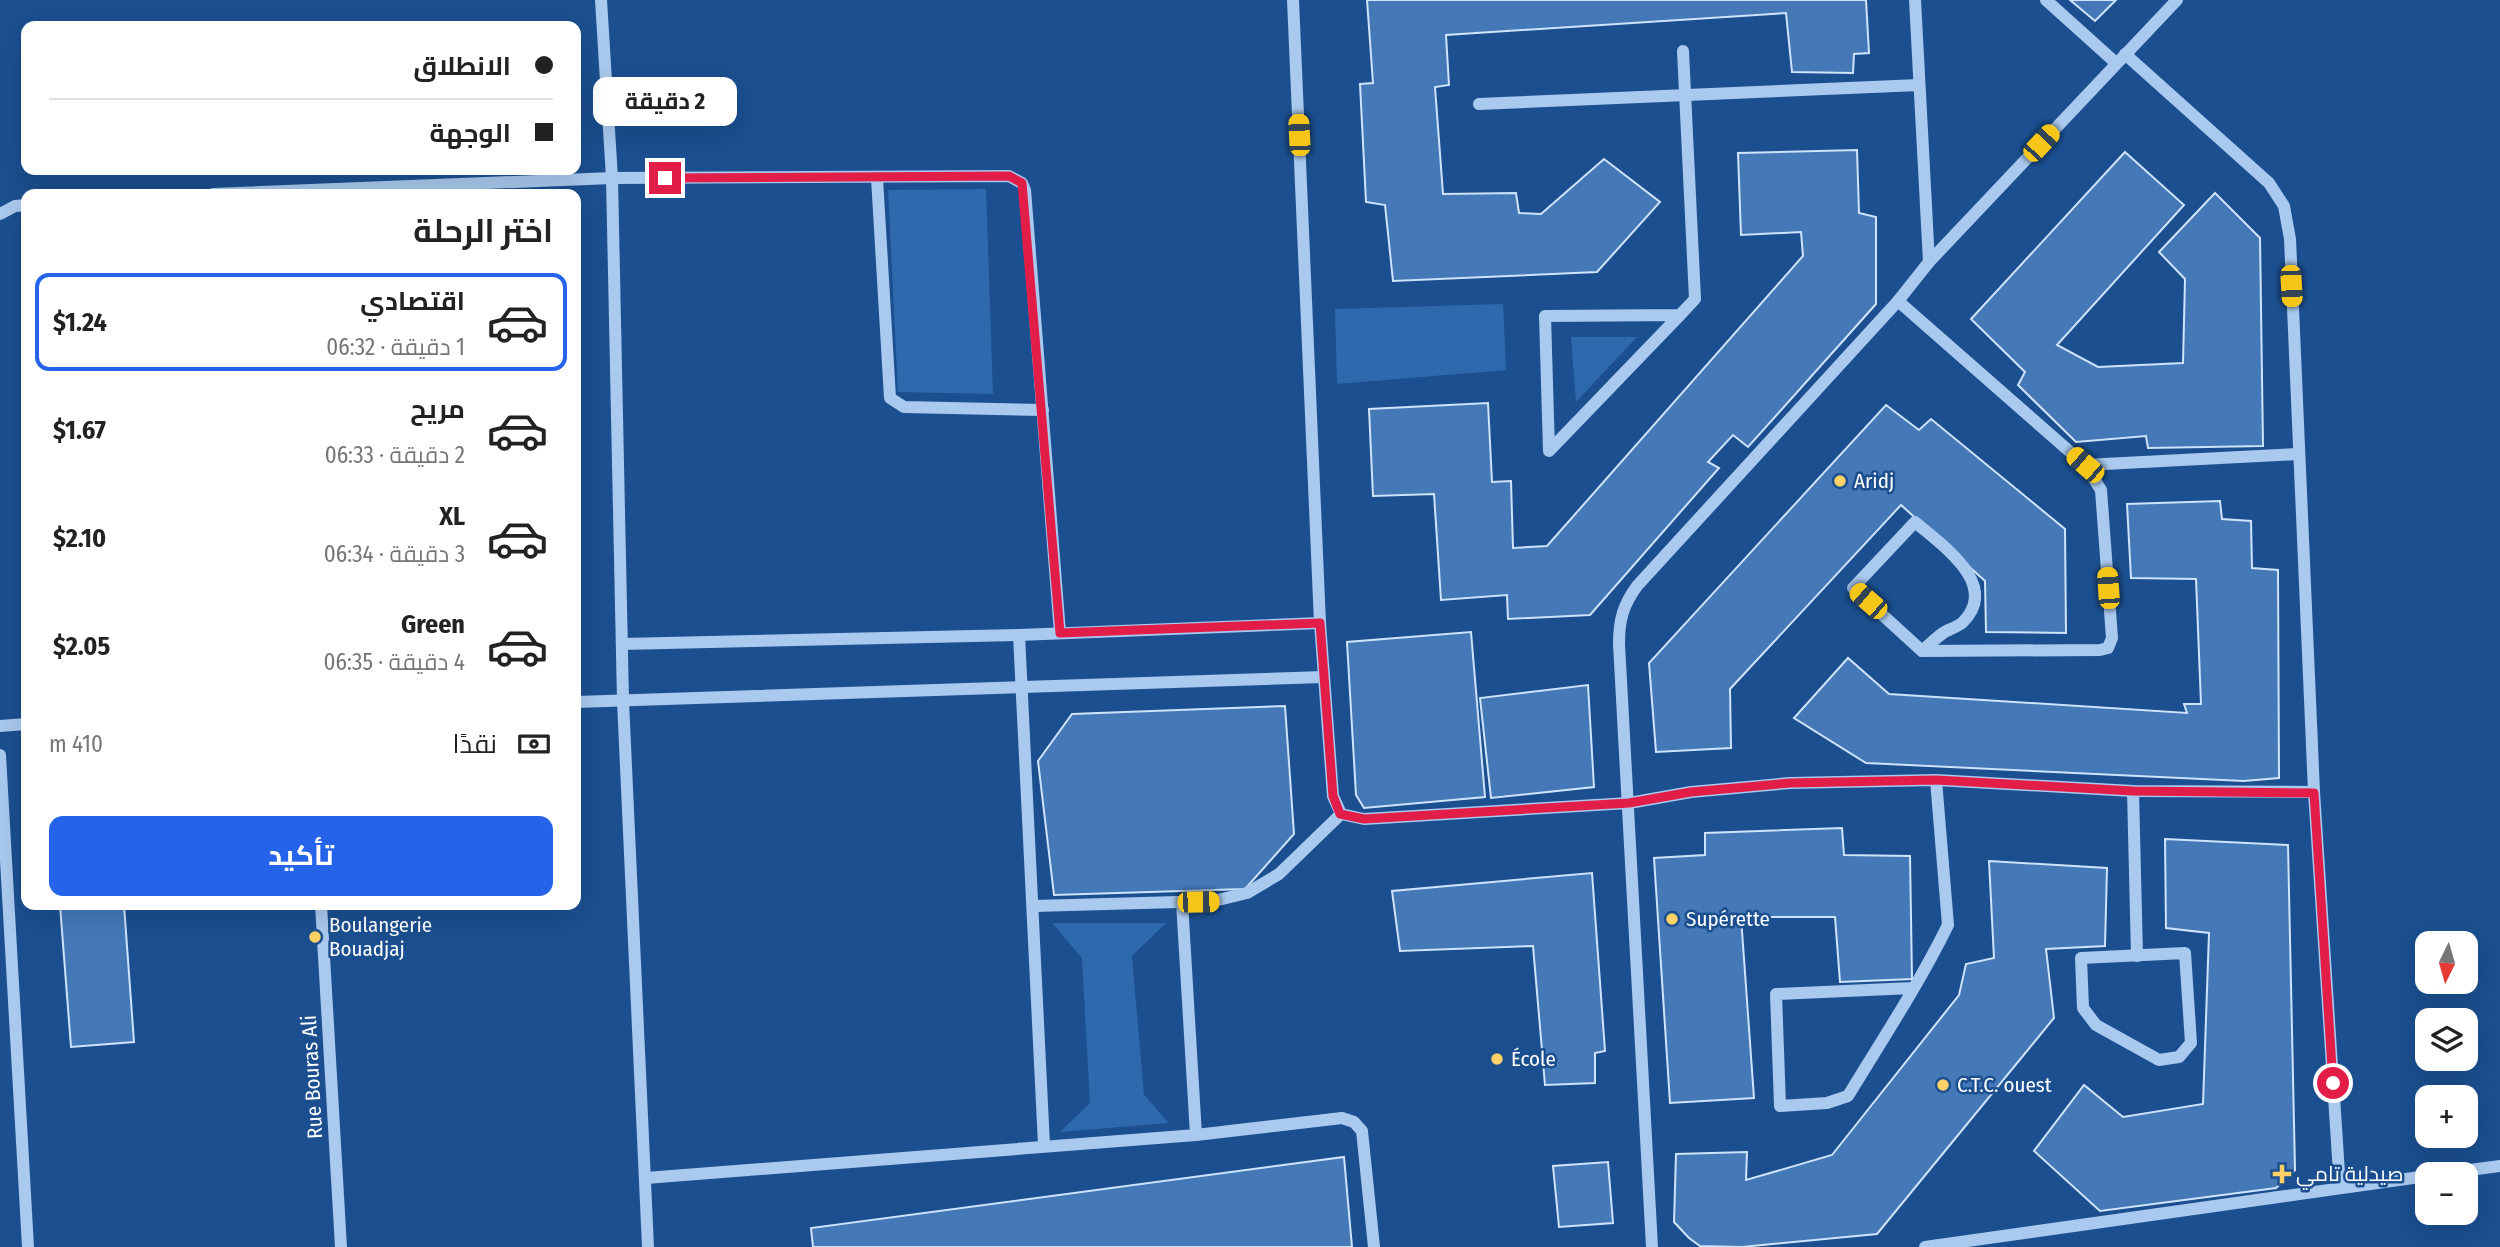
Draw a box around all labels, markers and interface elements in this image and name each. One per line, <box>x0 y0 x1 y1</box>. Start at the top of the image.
text: الانطلاق <box>413 51 511 82</box>
callout: 2 دقيقة <box>593 76 737 125</box>
text: 2 دقيقة <box>625 87 705 115</box>
car <box>1288 113 1311 157</box>
text: الوجهة <box>430 118 511 149</box>
car <box>2019 120 2064 166</box>
route end <box>649 162 681 194</box>
text: اختر الرحلة <box>413 212 553 250</box>
car <box>2280 264 2303 308</box>
text: اقتصادي <box>360 286 465 317</box>
icon: car <box>486 291 549 354</box>
text: $1.24 <box>53 307 107 338</box>
text: 1 دقيقة · 06:32 <box>326 333 465 361</box>
text: مريح <box>410 394 465 425</box>
icon: car <box>486 399 549 462</box>
text: $1.67 <box>53 415 106 446</box>
text: 2 دقيقة · 06:33 <box>325 441 465 469</box>
car <box>2063 443 2108 487</box>
place label: Aridj <box>1854 468 1894 494</box>
marker: Aridj <box>1832 473 1848 489</box>
text: XL <box>439 501 465 532</box>
icon: car <box>486 507 549 570</box>
text: $2.10 <box>53 523 106 554</box>
text: 3 دقيقة · 06:34 <box>324 540 465 568</box>
car <box>2097 566 2120 610</box>
car <box>1846 579 1891 623</box>
text: Green <box>401 609 465 640</box>
icon: car <box>486 615 549 678</box>
text: $2.05 <box>53 631 110 662</box>
text: 4 دقيقة · 06:35 <box>324 648 465 676</box>
icon: cash <box>515 725 553 763</box>
text: نقدًا <box>453 729 497 760</box>
text: 410 m <box>49 730 103 758</box>
button: تأكيد <box>49 816 553 896</box>
car <box>1177 891 1220 913</box>
place label: Supérette <box>1686 906 1770 932</box>
marker: Supérette <box>1664 911 1680 927</box>
place label: Boulangerie Bouadjaj <box>329 912 432 962</box>
marker: Boulangerie Bouadjaj <box>307 929 323 945</box>
north arrow <box>2415 931 2478 994</box>
map controls <box>2415 931 2478 1225</box>
button: layers <box>2415 1008 2478 1071</box>
street label: Rue Bouras Ali <box>296 1014 328 1140</box>
place label: École <box>1511 1046 1556 1072</box>
marker: École <box>1489 1051 1505 1067</box>
route start <box>2317 1067 2349 1099</box>
place label: C.T.C. ouest <box>1957 1072 2052 1098</box>
marker: C.T.C. ouest <box>1935 1077 1951 1093</box>
button: + <box>2415 1085 2478 1148</box>
place label: صيدلية تامي <box>2296 1161 2404 1190</box>
button: − <box>2415 1162 2478 1225</box>
marker: صيدلية تامي <box>2274 1166 2290 1182</box>

